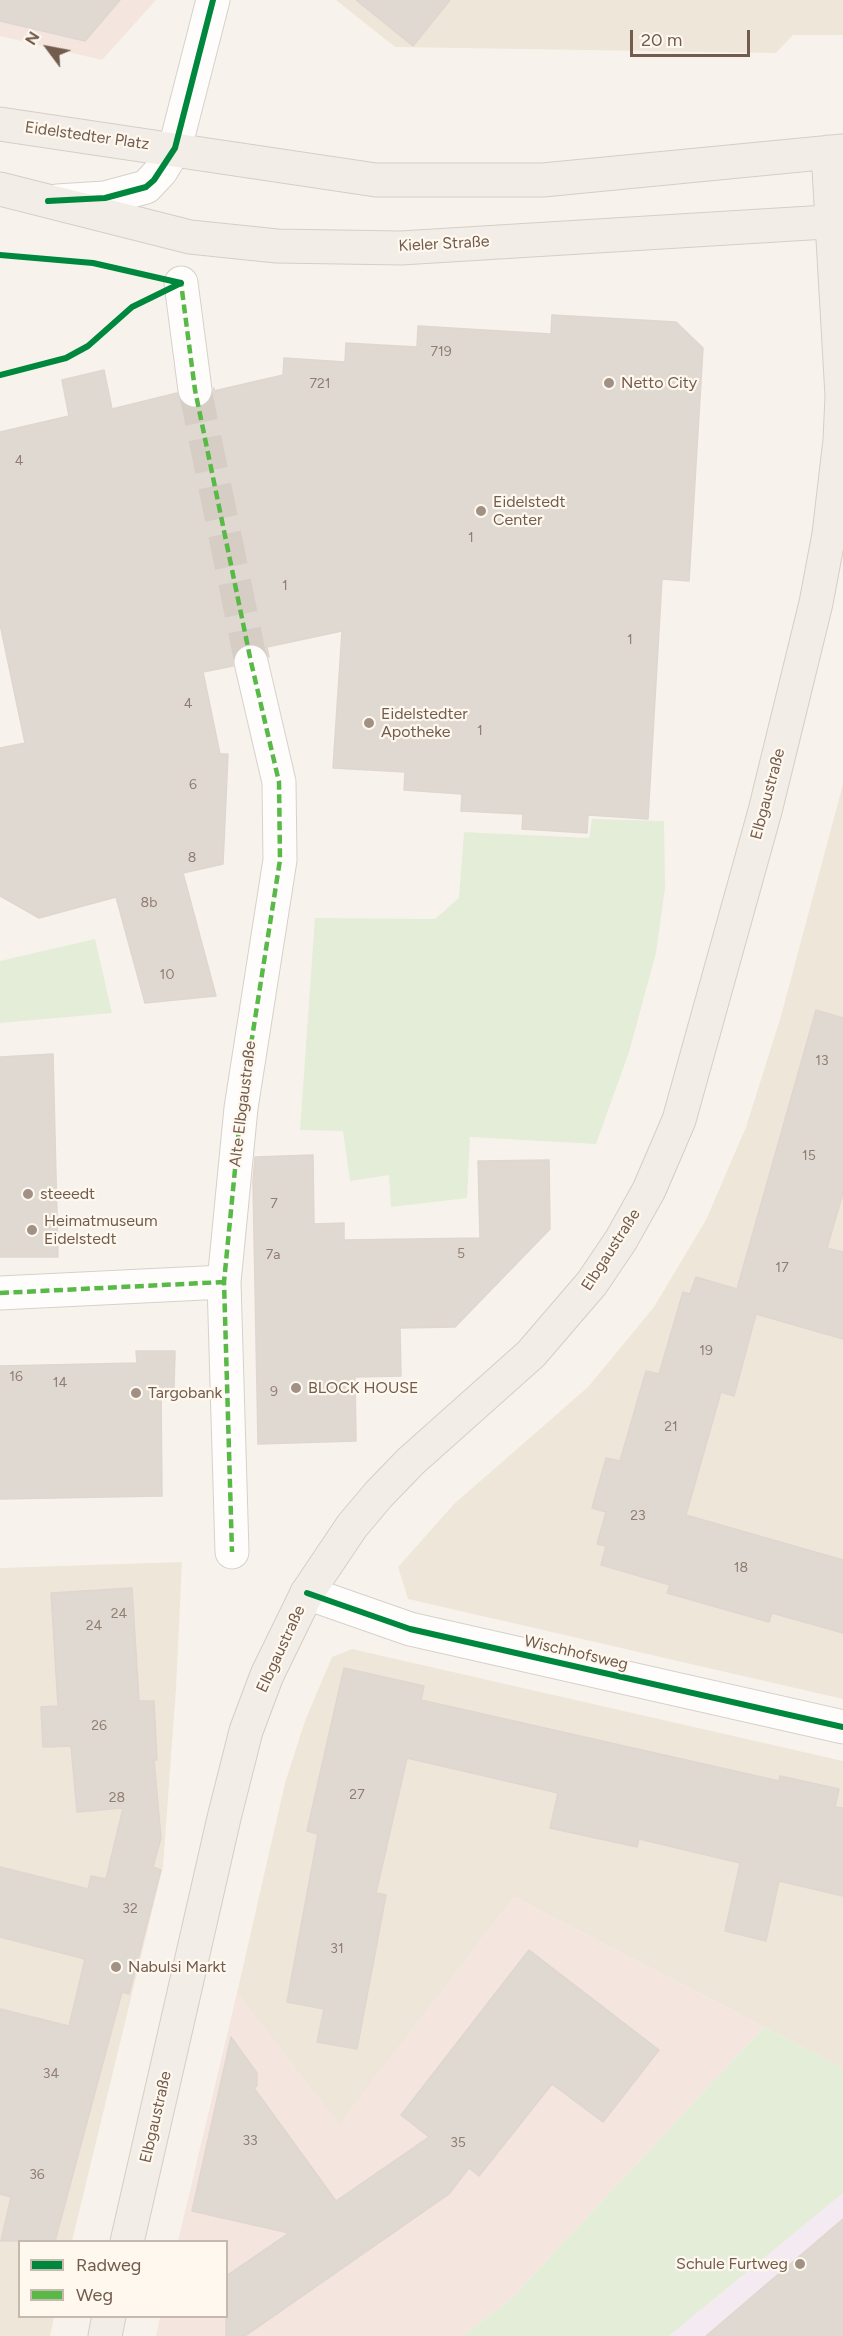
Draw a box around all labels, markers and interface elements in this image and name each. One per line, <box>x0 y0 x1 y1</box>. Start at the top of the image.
north arrow <box>18 18 78 78</box>
scale bar <box>633 18 753 56</box>
text: N <box>21 28 44 48</box>
text: 20 m <box>641 29 682 51</box>
street label: Eidelstedter Platz <box>24 118 150 154</box>
street label: Kieler Straße <box>398 232 490 256</box>
house number: 719 <box>430 344 452 360</box>
place label: Netto City <box>621 373 697 393</box>
house number: 721 <box>309 376 331 392</box>
marker: Netto City <box>602 376 616 390</box>
house number: 4 <box>15 453 23 469</box>
place label: Eidelstedt Center <box>493 492 565 530</box>
marker: Eidelstedt Center <box>474 504 488 518</box>
house number: 1 <box>468 530 474 546</box>
house number: 1 <box>282 578 288 594</box>
house number: 1 <box>627 632 633 648</box>
house number: 4 <box>184 696 192 712</box>
place label: Eidelstedter Apotheke <box>381 704 468 742</box>
marker: Eidelstedter Apotheke <box>362 716 376 730</box>
house number: 1 <box>477 723 483 739</box>
street label: Elbgaustraße <box>747 746 789 842</box>
house number: 6 <box>189 777 197 793</box>
house number: 8 <box>188 850 196 866</box>
house number: 8b <box>141 895 157 911</box>
house number: 10 <box>160 967 174 983</box>
street label: Alte Elbgaustraße <box>226 1040 260 1168</box>
house number: 13 <box>815 1053 829 1069</box>
house number: 15 <box>802 1148 816 1164</box>
place label: steeedt <box>40 1184 95 1204</box>
marker: steeedt <box>21 1187 35 1201</box>
house number: 7 <box>270 1196 278 1212</box>
street label: Elbgaustraße <box>577 1205 645 1295</box>
place label: Heimatmuseum Eidelstedt <box>44 1211 158 1249</box>
marker: Heimatmuseum Eidelstedt <box>25 1223 39 1237</box>
house number: 5 <box>457 1246 465 1262</box>
house number: 7a <box>266 1247 280 1263</box>
house number: 17 <box>775 1260 789 1276</box>
house number: 19 <box>699 1343 713 1359</box>
house number: 16 <box>9 1369 23 1385</box>
house number: 14 <box>53 1375 67 1391</box>
place label: BLOCK HOUSE <box>308 1378 419 1398</box>
marker: BLOCK HOUSE <box>289 1381 303 1395</box>
place label: Targobank <box>148 1383 222 1403</box>
house number: 9 <box>270 1384 278 1400</box>
marker: Targobank <box>129 1386 143 1400</box>
house number: 21 <box>664 1419 678 1435</box>
house number: 23 <box>630 1508 646 1524</box>
house number: 18 <box>734 1560 748 1576</box>
street label: Elbgaustraße <box>253 1602 309 1696</box>
house number: 24 <box>111 1606 127 1622</box>
house number: 24 <box>86 1618 102 1634</box>
street label: Wischhofsweg <box>522 1632 630 1674</box>
house number: 26 <box>91 1718 107 1734</box>
house number: 27 <box>349 1787 365 1803</box>
house number: 28 <box>109 1790 125 1806</box>
house number: 32 <box>122 1901 138 1917</box>
house number: 31 <box>330 1941 344 1957</box>
place label: Nabulsi Markt <box>128 1957 226 1977</box>
marker: Nabulsi Markt <box>109 1960 123 1974</box>
house number: 34 <box>43 2066 59 2082</box>
street label: Elbgaustraße <box>136 2069 176 2165</box>
house number: 33 <box>242 2133 258 2149</box>
house number: 35 <box>450 2135 466 2151</box>
house number: 36 <box>29 2167 45 2183</box>
legend <box>18 2240 228 2318</box>
text: Radweg <box>76 2254 141 2276</box>
place label: Schule Furtweg <box>676 2254 788 2274</box>
marker: Schule Furtweg <box>793 2257 807 2271</box>
text: Weg <box>76 2284 113 2306</box>

